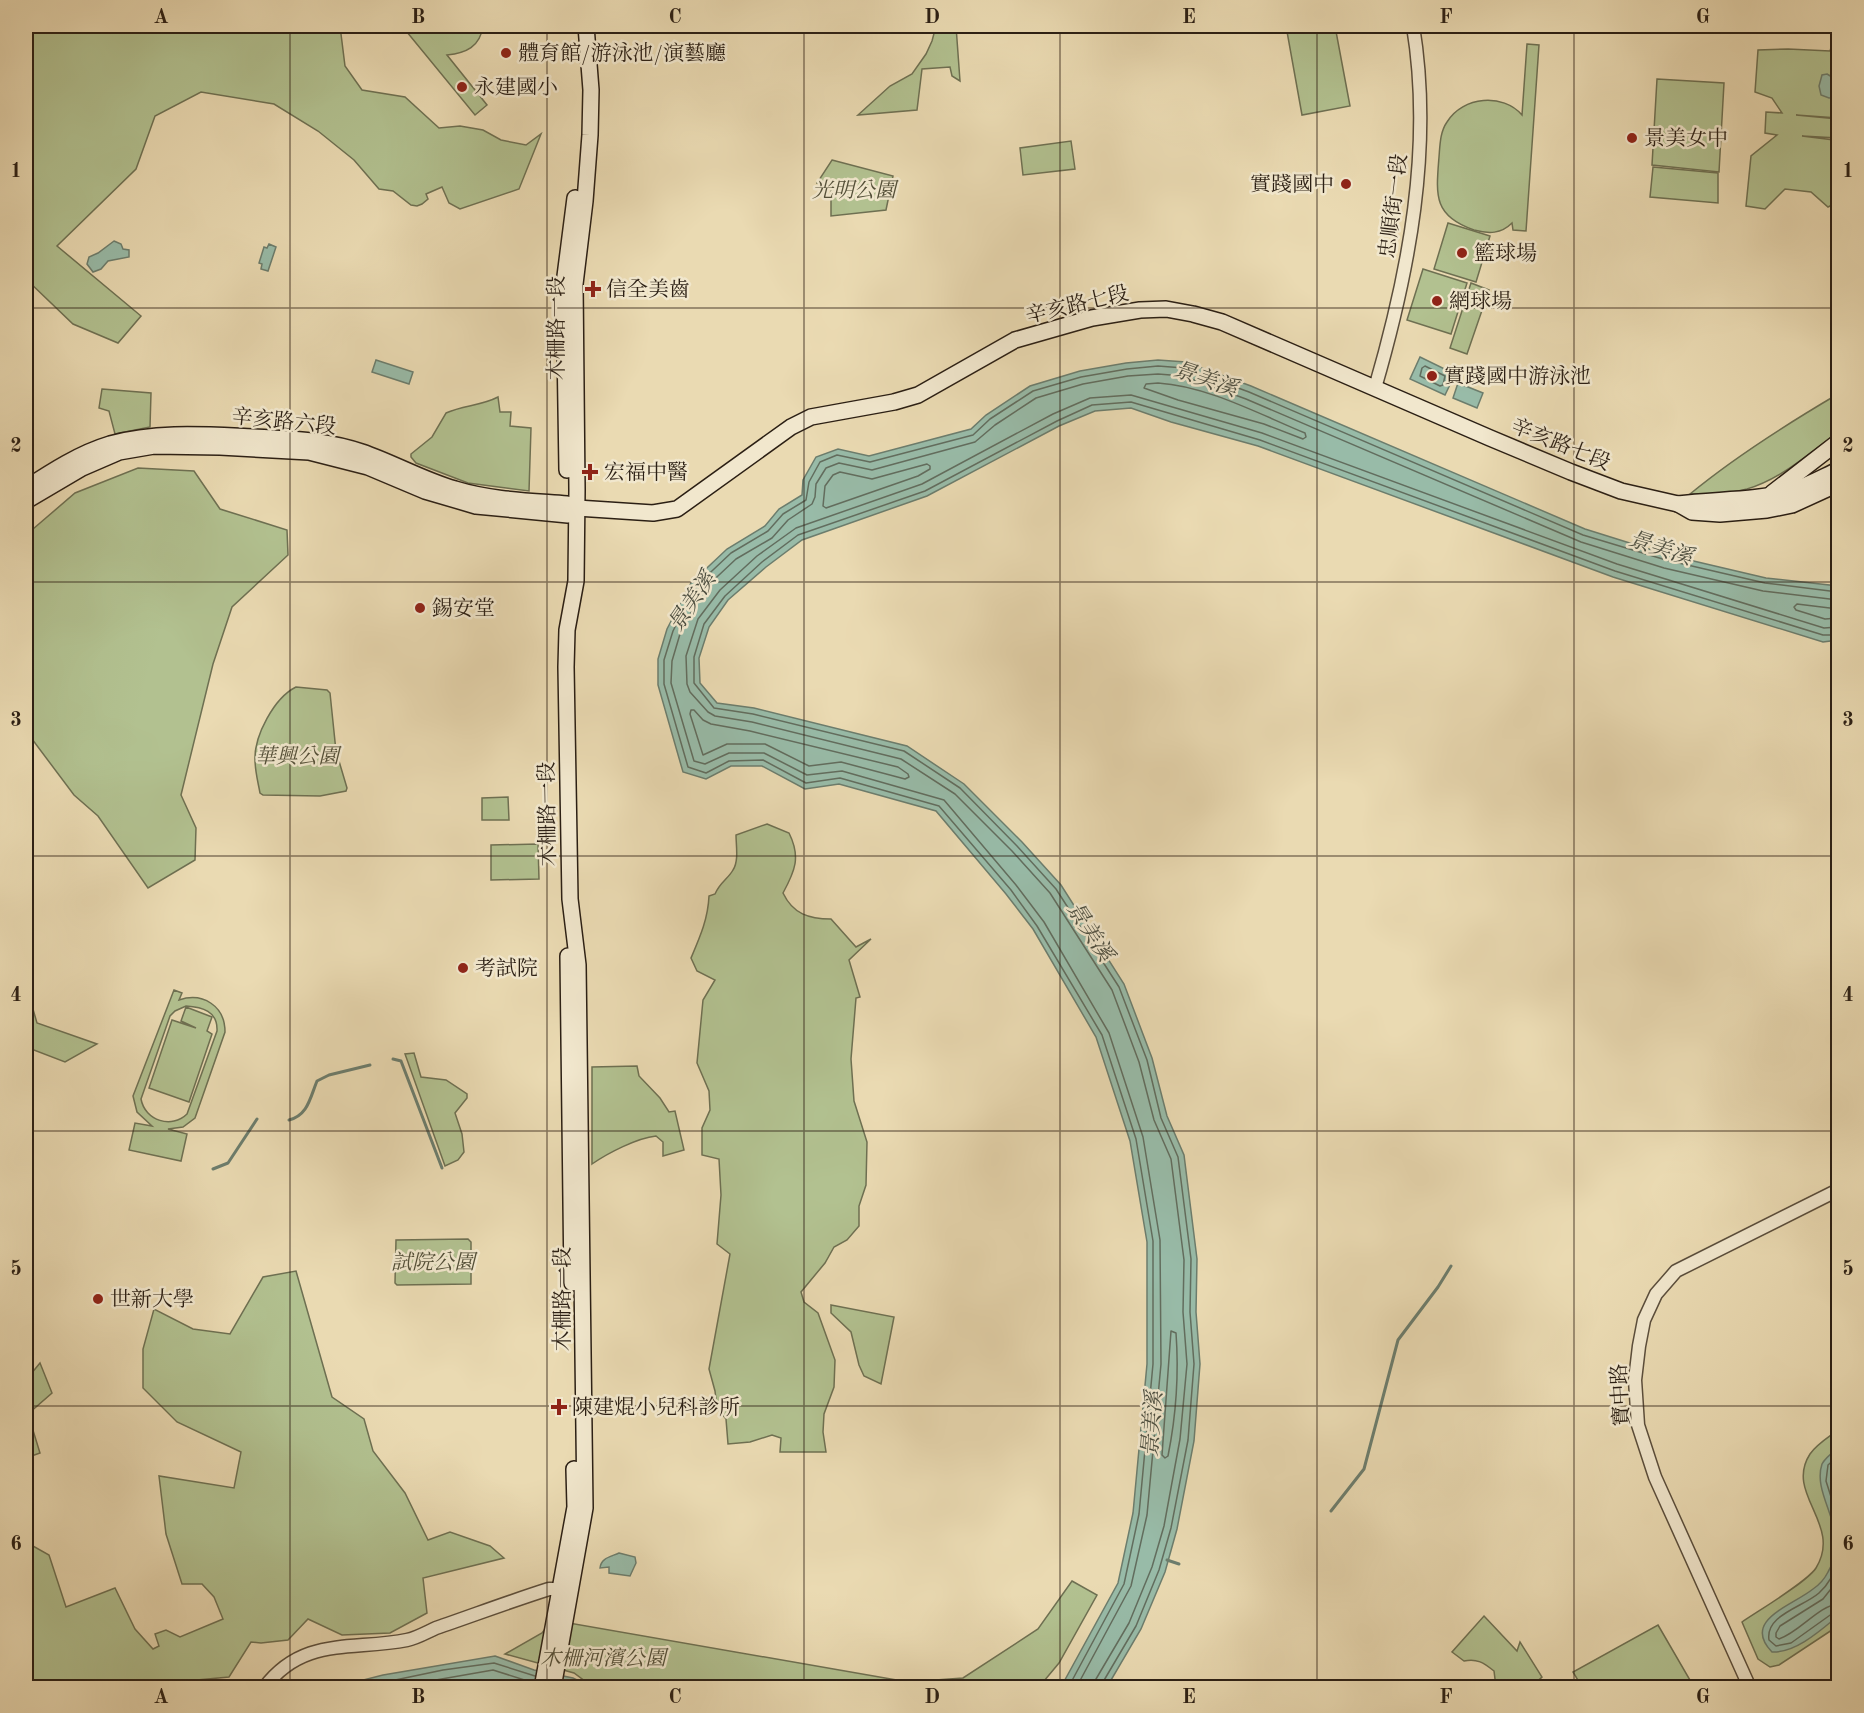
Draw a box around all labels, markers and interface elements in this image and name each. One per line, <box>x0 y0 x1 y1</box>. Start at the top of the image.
text: A <box>153 8 169 28</box>
text: B <box>411 8 425 28</box>
text: C <box>668 8 682 28</box>
text: D <box>924 8 940 28</box>
text: E <box>1182 8 1196 28</box>
text: F <box>1439 8 1453 28</box>
text: G <box>1696 8 1710 28</box>
place label: 體育館/游泳池/演藝廳 <box>518 41 726 65</box>
marker: 體育館/游泳池/演藝廳 <box>499 46 513 60</box>
place label: 永建國小 <box>474 76 558 99</box>
marker: 永建國小 <box>455 80 469 94</box>
place label: 景美女中 <box>1644 127 1728 150</box>
marker: 景美女中 <box>1625 131 1639 145</box>
street label: 忠順街一段 <box>1376 153 1411 260</box>
text: 1 <box>10 162 22 182</box>
text: 1 <box>1842 162 1854 182</box>
place label: 實踐國中 <box>1250 173 1334 196</box>
marker: 實踐國中 <box>1339 177 1353 191</box>
park label: 光明公園 <box>812 179 899 202</box>
place label: 籃球場 <box>1474 242 1537 265</box>
marker: 籃球場 <box>1455 246 1469 260</box>
street label: 木柵路一段 <box>545 276 568 381</box>
place label: 信全美齒 <box>606 278 690 301</box>
marker: 信全美齒 <box>584 280 602 298</box>
street label: 辛亥路七段 <box>1023 281 1131 328</box>
place label: 網球場 <box>1449 290 1512 313</box>
marker: 網球場 <box>1430 294 1444 308</box>
water label: 景美溪 <box>1171 357 1243 402</box>
place label: 實踐國中游泳池 <box>1444 364 1591 388</box>
marker: 實踐國中游泳池 <box>1425 369 1439 383</box>
street label: 辛亥路六段 <box>231 405 337 438</box>
street label: 辛亥路七段 <box>1508 414 1614 475</box>
text: 2 <box>10 437 22 457</box>
text: 2 <box>1842 437 1854 457</box>
place label: 宏福中醫 <box>604 461 688 484</box>
marker: 宏福中醫 <box>581 463 599 481</box>
water label: 景美溪 <box>1626 526 1698 570</box>
water label: 景美溪 <box>663 566 721 636</box>
place label: 錫安堂 <box>432 597 495 620</box>
marker: 錫安堂 <box>413 601 427 615</box>
text: 3 <box>10 711 22 731</box>
text: 3 <box>1842 711 1854 731</box>
park label: 華興公園 <box>255 745 342 768</box>
street label: 木柵路一段 <box>535 761 560 867</box>
water label: 景美溪 <box>1062 897 1119 967</box>
place label: 考試院 <box>475 957 538 980</box>
marker: 考試院 <box>456 961 470 975</box>
text: 4 <box>10 986 22 1006</box>
text: 4 <box>1842 986 1854 1006</box>
street label: 木柵路一段 <box>551 1247 574 1352</box>
park label: 試院公園 <box>391 1251 478 1274</box>
text: 5 <box>10 1259 22 1280</box>
text: 5 <box>1842 1259 1854 1280</box>
place label: 世新大學 <box>110 1288 194 1311</box>
marker: 世新大學 <box>91 1292 105 1306</box>
street label: 寶中路 <box>1607 1363 1634 1427</box>
water label: 景美溪 <box>1138 1388 1166 1458</box>
place label: 陳建焜小兒科診所 <box>572 1396 740 1419</box>
marker: 陳建焜小兒科診所 <box>550 1398 568 1416</box>
text: 6 <box>10 1535 22 1555</box>
text: 6 <box>1842 1535 1854 1555</box>
park label: 木柵河濱公園 <box>540 1647 669 1670</box>
text: A <box>153 1688 169 1708</box>
text: B <box>411 1688 425 1708</box>
text: C <box>668 1688 682 1708</box>
text: D <box>924 1688 940 1708</box>
text: E <box>1182 1688 1196 1708</box>
text: F <box>1439 1688 1453 1708</box>
text: G <box>1696 1688 1710 1708</box>

